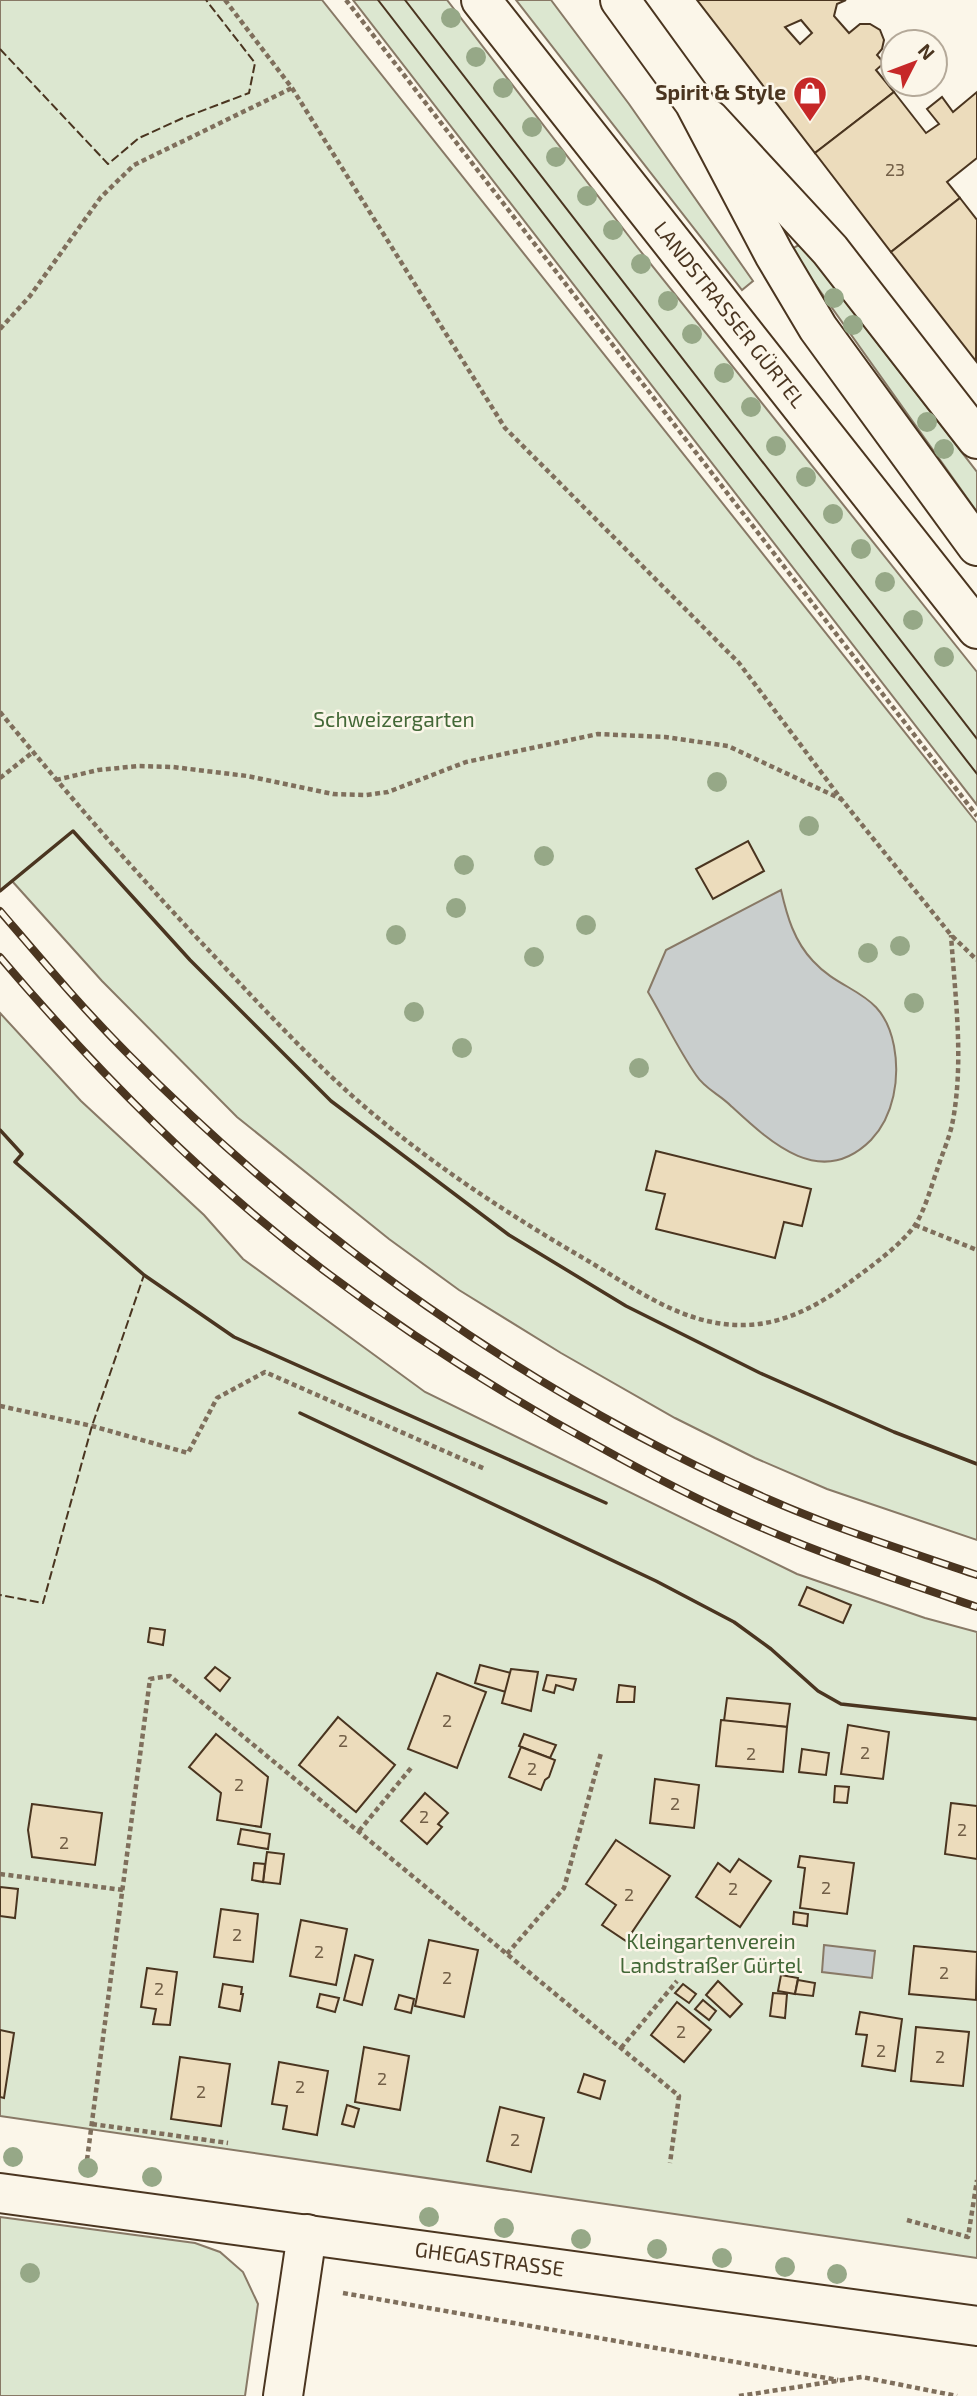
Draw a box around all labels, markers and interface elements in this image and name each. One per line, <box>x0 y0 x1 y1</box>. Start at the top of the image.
north arrow <box>879 28 949 98</box>
text: N <box>914 38 940 64</box>
shop icon: Spirit & Style <box>791 74 829 123</box>
place label: Spirit & Style <box>655 79 786 105</box>
house number: 23 <box>885 158 905 180</box>
street label: LANDSTRASSER GÜRTEL <box>649 216 812 412</box>
park label: Schweizergarten <box>313 706 475 731</box>
house number: 2 <box>442 1709 452 1731</box>
house number: 2 <box>338 1729 348 1751</box>
house number: 2 <box>860 1741 870 1763</box>
house number: 2 <box>746 1742 756 1764</box>
house number: 2 <box>527 1757 537 1779</box>
house number: 2 <box>234 1773 244 1795</box>
house number: 2 <box>670 1792 680 1814</box>
house number: 2 <box>419 1805 429 1827</box>
house number: 2 <box>957 1818 967 1840</box>
house number: 2 <box>59 1831 69 1853</box>
house number: 2 <box>821 1876 831 1898</box>
house number: 2 <box>728 1877 738 1899</box>
house number: 2 <box>624 1883 634 1905</box>
house number: 2 <box>232 1923 242 1945</box>
park label: Kleingartenverein Landstraßer Gürtel <box>620 1928 803 1977</box>
house number: 2 <box>314 1940 324 1962</box>
house number: 2 <box>939 1961 949 1983</box>
house number: 2 <box>442 1966 452 1988</box>
house number: 2 <box>154 1977 164 1999</box>
house number: 2 <box>676 2020 686 2042</box>
house number: 2 <box>876 2039 886 2061</box>
house number: 2 <box>935 2045 945 2067</box>
house number: 2 <box>377 2067 387 2089</box>
house number: 2 <box>295 2075 305 2097</box>
house number: 2 <box>196 2080 206 2102</box>
house number: 2 <box>510 2128 520 2150</box>
street label: GHEGASTRASSE <box>413 2236 566 2281</box>

